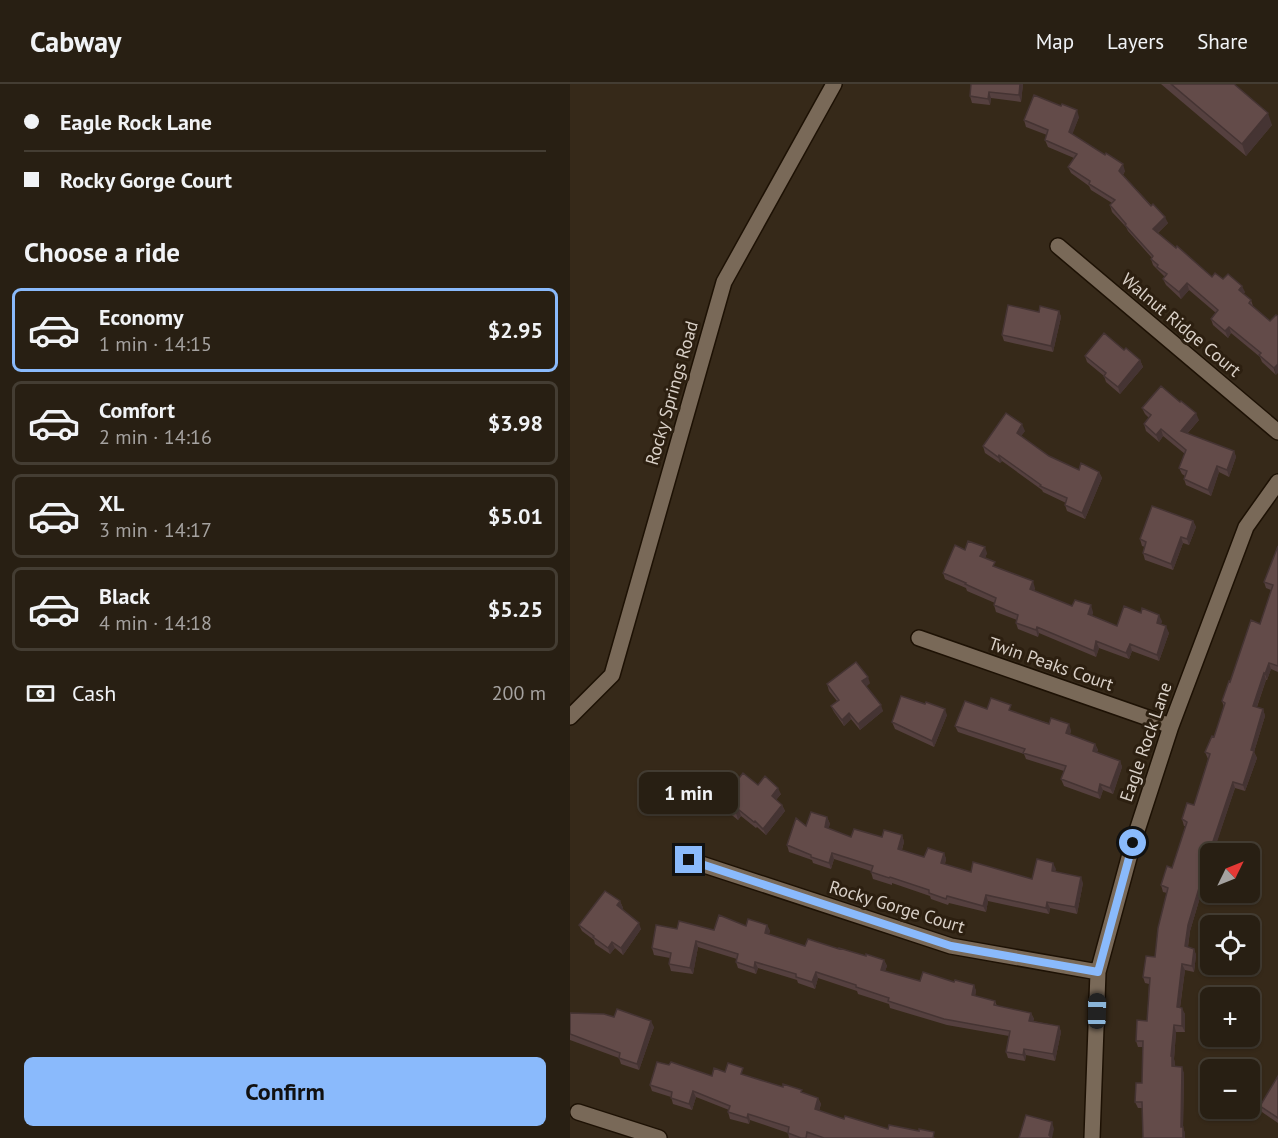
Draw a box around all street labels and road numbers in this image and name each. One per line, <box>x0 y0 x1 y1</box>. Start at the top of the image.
street label: Walnut Ridge Court <box>1117 268 1246 381</box>
street label: Rocky Springs Road <box>640 318 703 468</box>
street label: Twin Peaks Court <box>986 631 1117 696</box>
street label: Eagle Rock Lane <box>1114 679 1177 805</box>
street label: Rocky Gorge Court <box>826 875 968 938</box>

